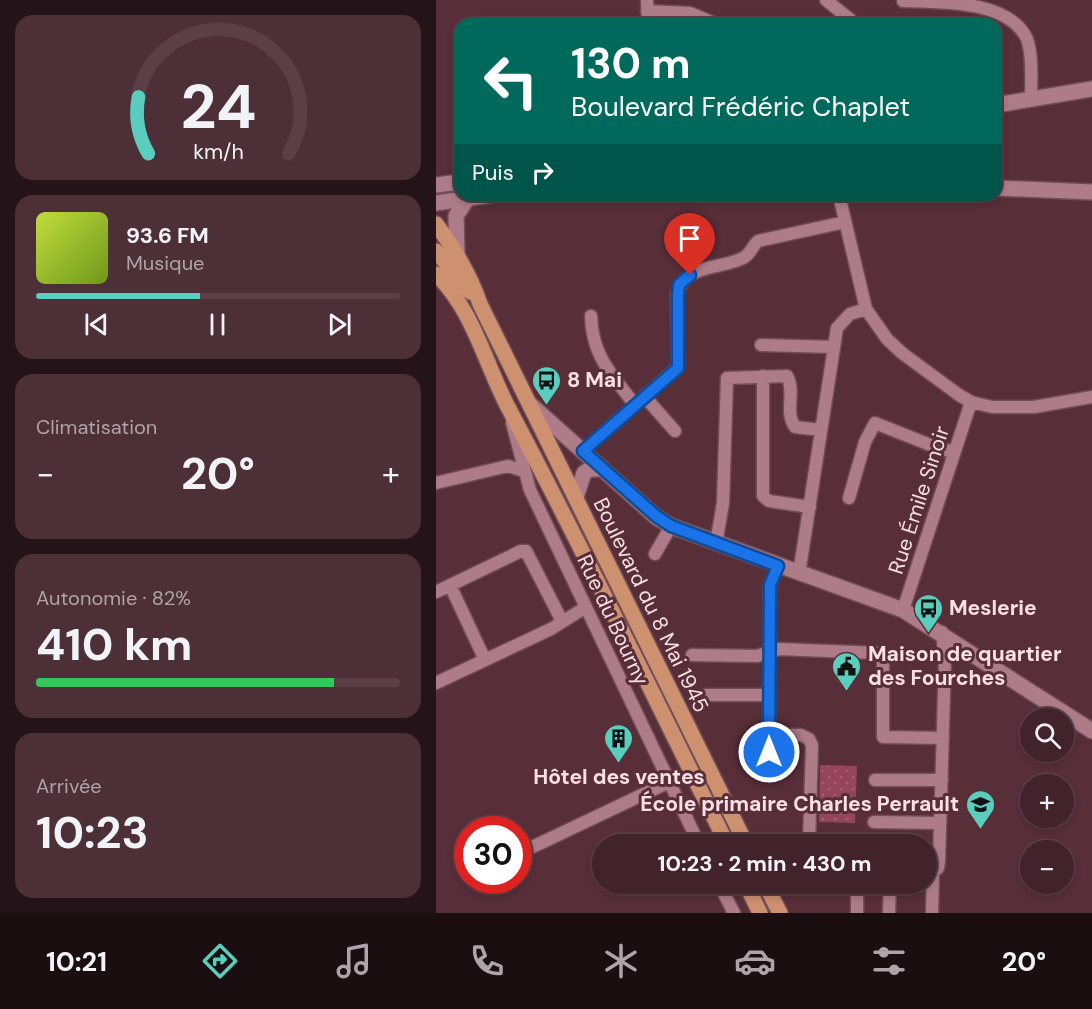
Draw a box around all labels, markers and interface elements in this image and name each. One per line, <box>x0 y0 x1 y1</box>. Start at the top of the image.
text: 130 m <box>571 36 691 91</box>
icon: left <box>472 42 550 120</box>
text: 24 <box>180 66 256 147</box>
text: Boulevard Frédéric Chaplet <box>571 89 910 124</box>
text: km/h <box>193 139 243 167</box>
icon: right <box>526 156 559 189</box>
text: Puis <box>472 158 514 187</box>
pin <box>664 213 715 275</box>
text: 93.6 FM <box>126 221 209 250</box>
icon: arrive <box>673 222 706 255</box>
text: Musique <box>126 250 204 276</box>
icon: previous <box>80 308 113 341</box>
icon: pause <box>201 308 234 341</box>
icon: next <box>323 308 356 341</box>
bus stop icon: 8 Mai <box>530 364 562 406</box>
place label: 8 Mai <box>567 366 622 394</box>
text: Climatisation <box>36 414 157 440</box>
street label: Rue Émile Sinoir <box>882 422 956 578</box>
text: 20° <box>181 444 255 503</box>
text: − <box>36 452 54 495</box>
text: + <box>382 452 400 495</box>
street label: Boulevard du 8 Mai 1945 <box>587 493 715 717</box>
street label: Rue du Bourny <box>570 550 656 690</box>
text: Autonomie · 82% <box>36 585 191 611</box>
bus stop icon: Meslerie <box>912 592 944 634</box>
place label: Meslerie <box>949 594 1037 622</box>
text: 410 km <box>36 615 192 674</box>
place label: Maison de quartier des Fourches <box>868 640 1062 692</box>
public building icon: Maison de quartier des Fourches <box>831 650 863 692</box>
map controls <box>1020 708 1074 894</box>
button: search <box>1020 708 1074 762</box>
position arrow <box>737 720 801 784</box>
building icon: Hôtel des ventes <box>603 722 635 764</box>
place label: Hôtel des ventes <box>533 763 705 791</box>
text: Arrivée <box>36 773 102 799</box>
button: + <box>1020 774 1074 828</box>
school or university icon: École primaire Charles Perrault <box>964 788 996 830</box>
place label: École primaire Charles Perrault <box>640 790 959 818</box>
text: 10:23 <box>36 803 149 862</box>
speed limit sign: 30 <box>454 816 532 894</box>
button: − <box>1020 840 1074 894</box>
text: 10:23 · 2 min · 430 m <box>658 849 871 878</box>
icon: directions <box>199 940 241 982</box>
icon: music <box>333 940 375 982</box>
icon: phone <box>466 940 508 982</box>
icon: climate <box>600 940 642 982</box>
icon: car <box>734 940 776 982</box>
icon: filters <box>868 940 910 982</box>
text: 10:21 <box>46 944 107 979</box>
text: 20° <box>1002 944 1046 979</box>

